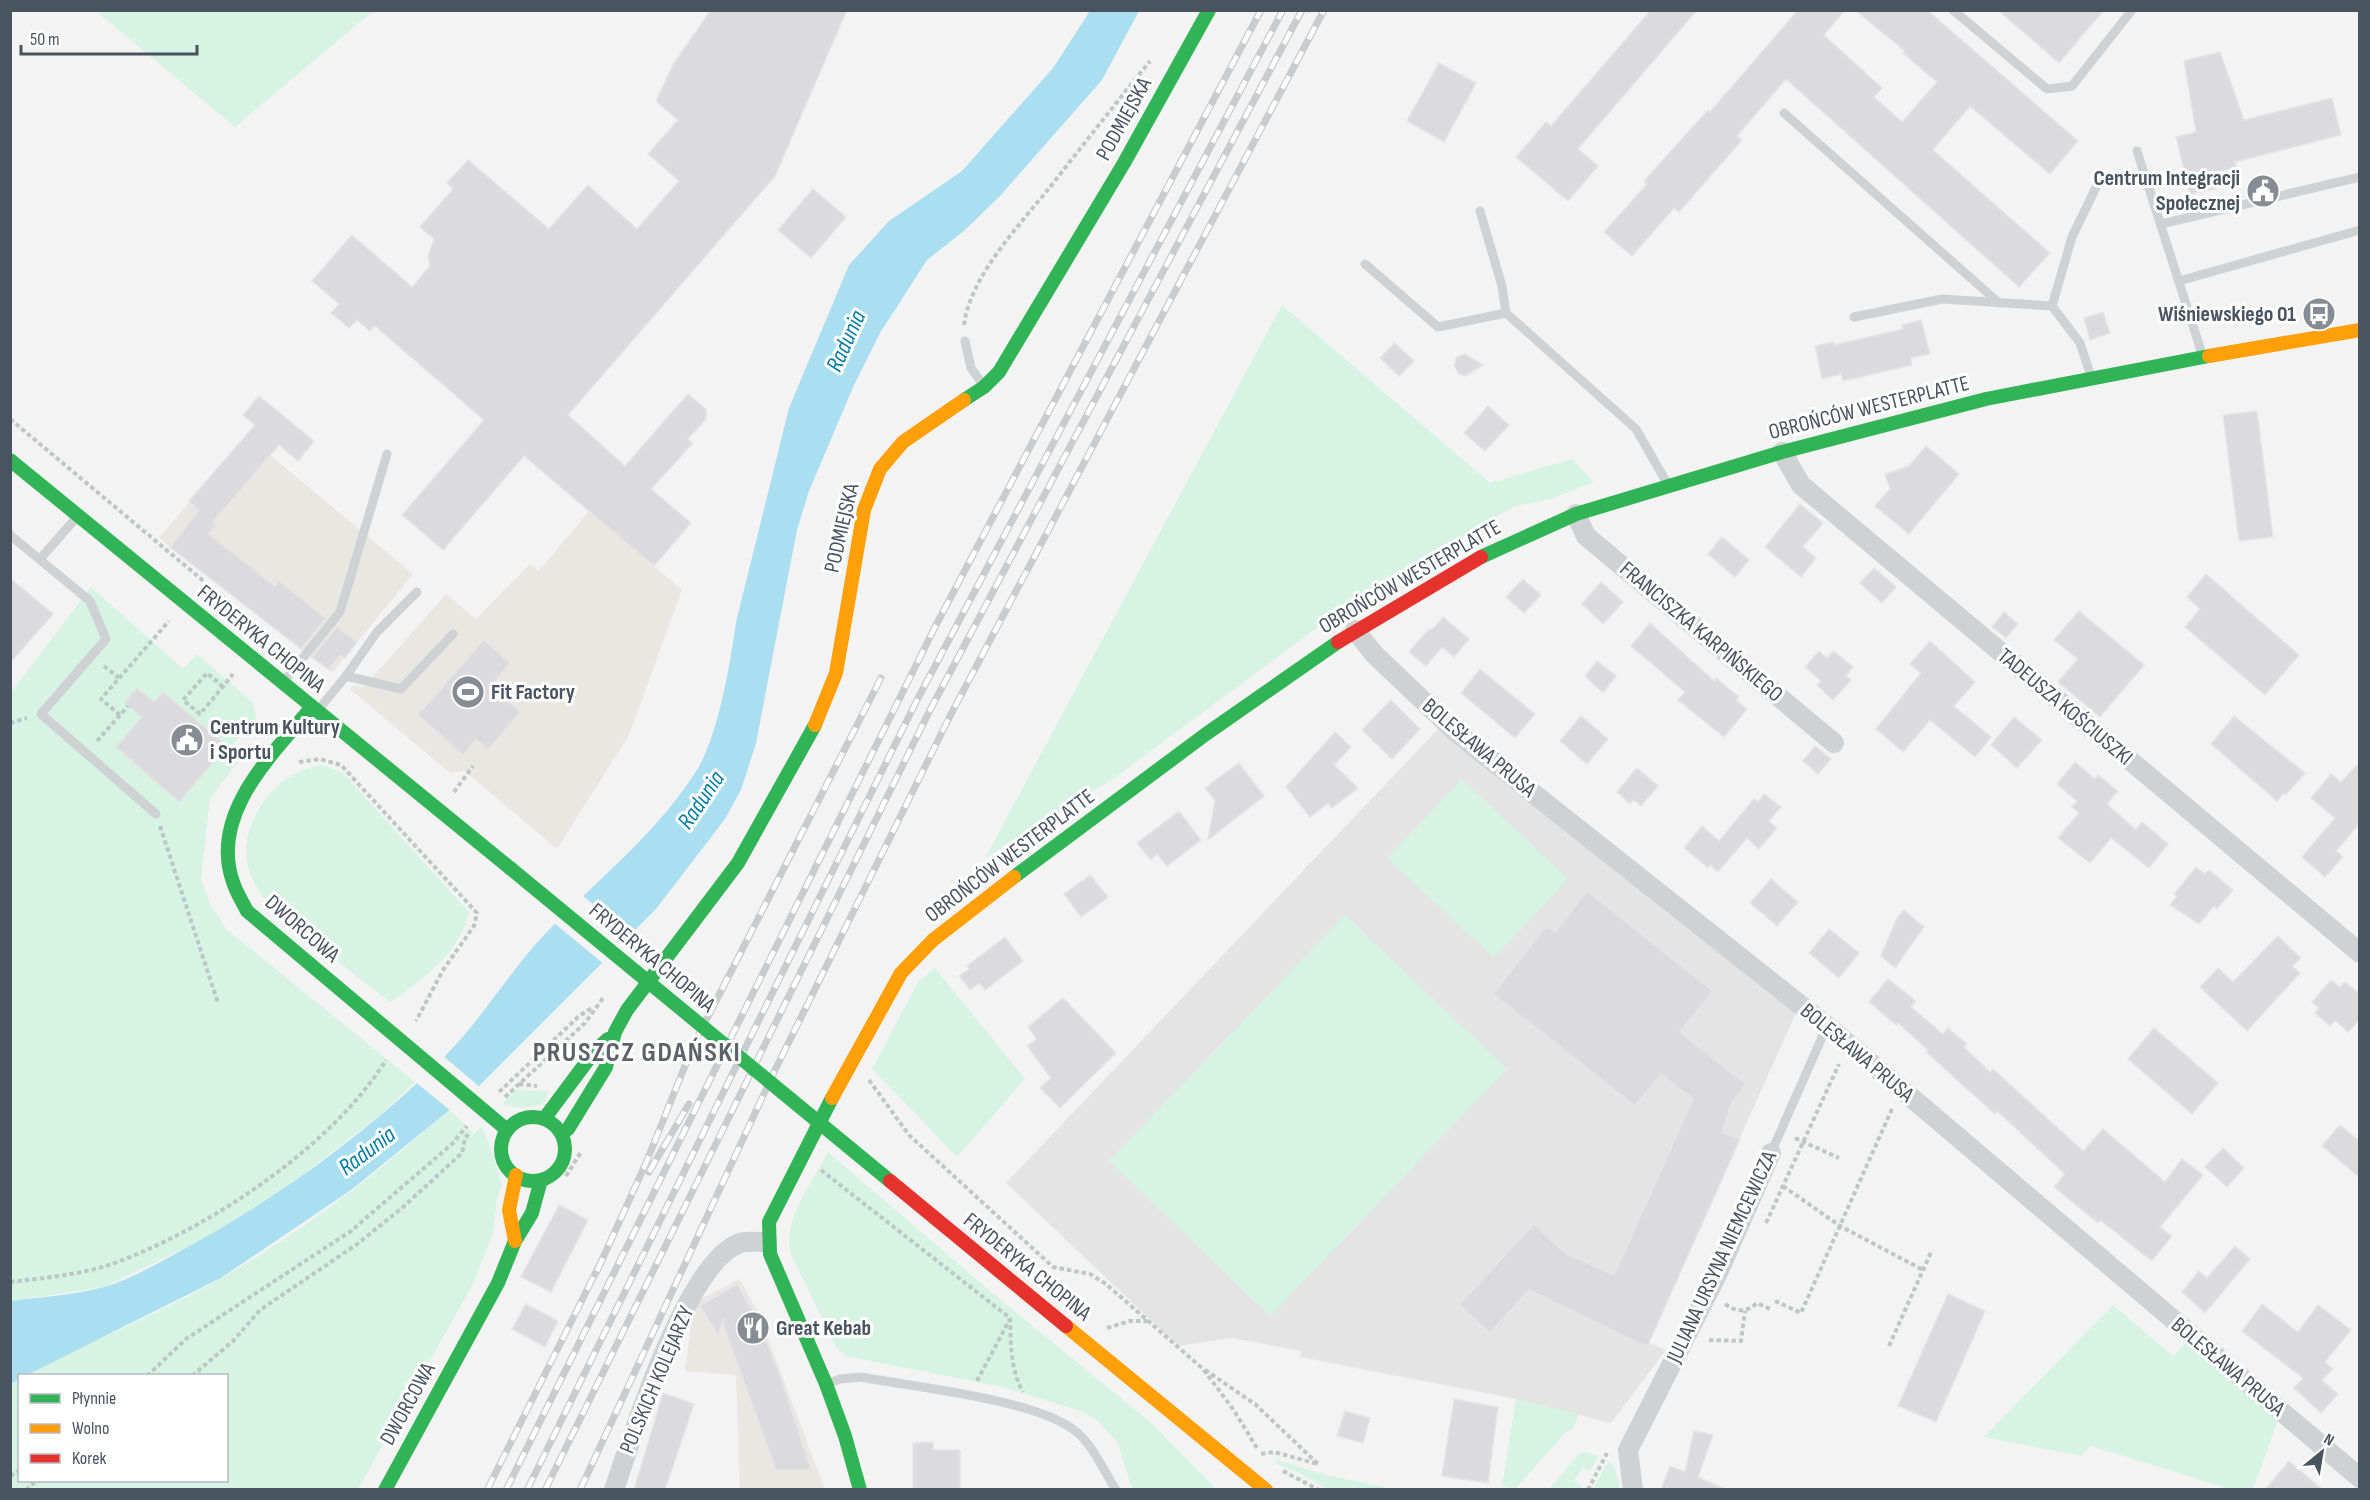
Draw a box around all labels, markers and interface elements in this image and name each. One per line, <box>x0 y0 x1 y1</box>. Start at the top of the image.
scale bar <box>21 18 196 56</box>
text: 50 m <box>30 29 60 50</box>
street label: PODMIEJSKA <box>1090 72 1158 165</box>
place label: Centrum Integracji Społecznej <box>2094 165 2240 217</box>
public building icon: Centrum Integracji Społecznej <box>2245 173 2281 209</box>
bus stop icon: Wiśniewskiego 01 <box>2301 296 2337 332</box>
place label: Wiśniewskiego 01 <box>2158 301 2296 328</box>
water label: Radunia <box>820 306 872 376</box>
street label: OBROŃCÓW WESTERPLATTE <box>1766 370 1972 446</box>
street label: PODMIEJSKA <box>819 480 866 575</box>
street label: OBROŃCÓW WESTERPLATTE <box>1314 514 1506 640</box>
street label: FRANCISZKA KARPIŃSKIEGO <box>1614 556 1788 708</box>
street label: FRYDERYKA CHOPINA <box>192 579 331 699</box>
street label: TADEUSZA KOŚCIUSZKI <box>1992 643 2138 771</box>
sports icon: Fit Factory <box>450 674 486 710</box>
place label: Fit Factory <box>491 679 575 706</box>
street label: BOLESŁAWA PRUSA <box>1417 693 1542 804</box>
place label: Centrum Kultury i Sportu <box>210 714 340 766</box>
public building icon: Centrum Kultury i Sportu <box>169 722 205 758</box>
water label: Radunia <box>671 765 731 835</box>
street label: OBROŃCÓW WESTERPLATTE <box>920 783 1100 929</box>
street label: DWORCOWA <box>259 889 345 969</box>
street label: FRYDERYKA CHOPINA <box>583 897 721 1019</box>
street label: BOLESŁAWA PRUSA <box>1795 998 1920 1109</box>
district label: PRUSZCZ GDAŃSKI <box>533 1036 741 1069</box>
water label: Radunia <box>333 1120 402 1182</box>
street label: JULIANA URSYNA NIEMCEWICZA <box>1661 1146 1783 1368</box>
street label: FRYDERYKA CHOPINA <box>958 1207 1097 1327</box>
street label: POLSKICH KOLEJARZY <box>614 1302 700 1458</box>
restaurant icon: Great Kebab <box>735 1310 771 1346</box>
street label: BOLESŁAWA PRUSA <box>2166 1312 2291 1423</box>
place label: Great Kebab <box>776 1315 871 1342</box>
street label: DWORCOWA <box>374 1358 442 1450</box>
legend <box>18 1374 228 1482</box>
text: Płynnie <box>72 1388 116 1409</box>
text: Wolno <box>72 1418 109 1439</box>
north arrow <box>2292 1422 2352 1482</box>
text: N <box>2320 1430 2337 1451</box>
text: Korek <box>72 1448 106 1469</box>

